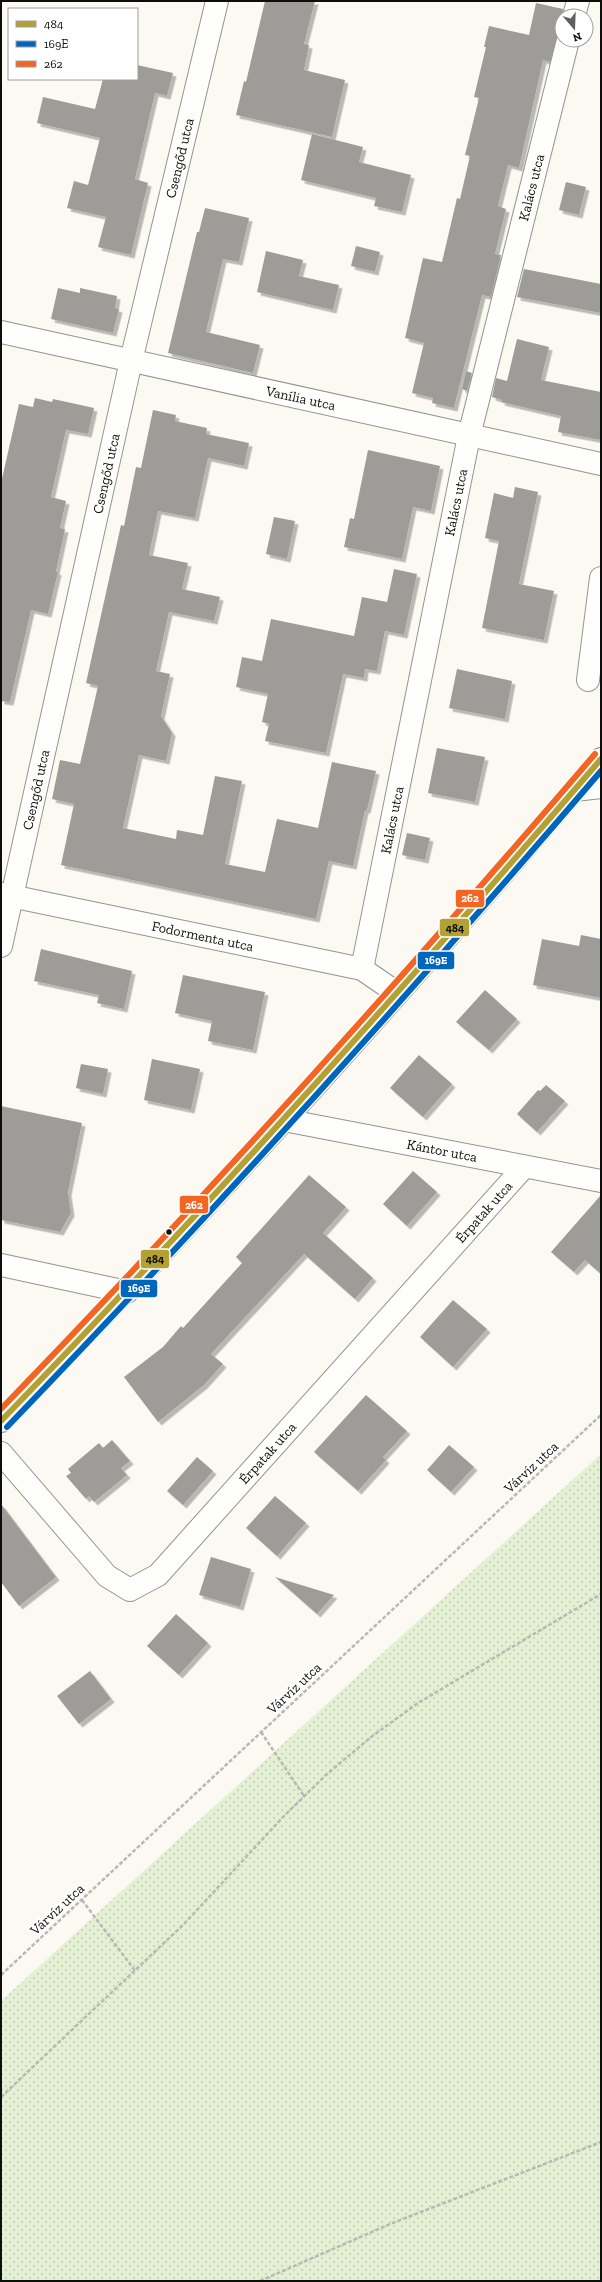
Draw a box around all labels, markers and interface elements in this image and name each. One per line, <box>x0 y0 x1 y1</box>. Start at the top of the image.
legend <box>8 8 138 80</box>
north arrow <box>554 8 594 48</box>
text: 484 <box>44 17 64 31</box>
text: N <box>570 29 583 45</box>
text: 169E <box>44 37 68 51</box>
text: 262 <box>44 57 63 71</box>
street label: Csengőd utca <box>162 116 198 200</box>
street label: Kalács utca <box>515 152 548 223</box>
street label: Vanília utca <box>263 382 337 414</box>
street label: Csengőd utca <box>89 432 124 515</box>
street label: Kalács utca <box>441 467 471 538</box>
street label: Csengőd utca <box>19 748 53 832</box>
street label: Kalács utca <box>377 785 408 855</box>
line badge: 262 <box>455 889 485 908</box>
text: 262 <box>461 892 479 905</box>
street label: Fodormenta utca <box>150 918 255 955</box>
line badge: 484 <box>439 918 470 937</box>
text: 484 <box>446 922 465 935</box>
line badge: 169E <box>417 951 455 970</box>
text: 169E <box>425 954 448 967</box>
street label: Kántor utca <box>405 1136 479 1166</box>
street label: Érpatak utca <box>452 1177 517 1247</box>
line badge: 262 <box>179 1195 209 1214</box>
text: 262 <box>185 1199 203 1212</box>
unlabelled marker <box>164 1227 174 1237</box>
line badge: 484 <box>140 1249 170 1269</box>
text: 484 <box>146 1253 165 1266</box>
line badge: 169E <box>120 1279 158 1298</box>
text: 169E <box>128 1282 151 1295</box>
street label: Érpatak utca <box>236 1419 300 1488</box>
street label: Várvíz utca <box>500 1438 562 1497</box>
street label: Várvíz utca <box>263 1659 325 1718</box>
street label: Várvíz utca <box>26 1880 88 1939</box>

